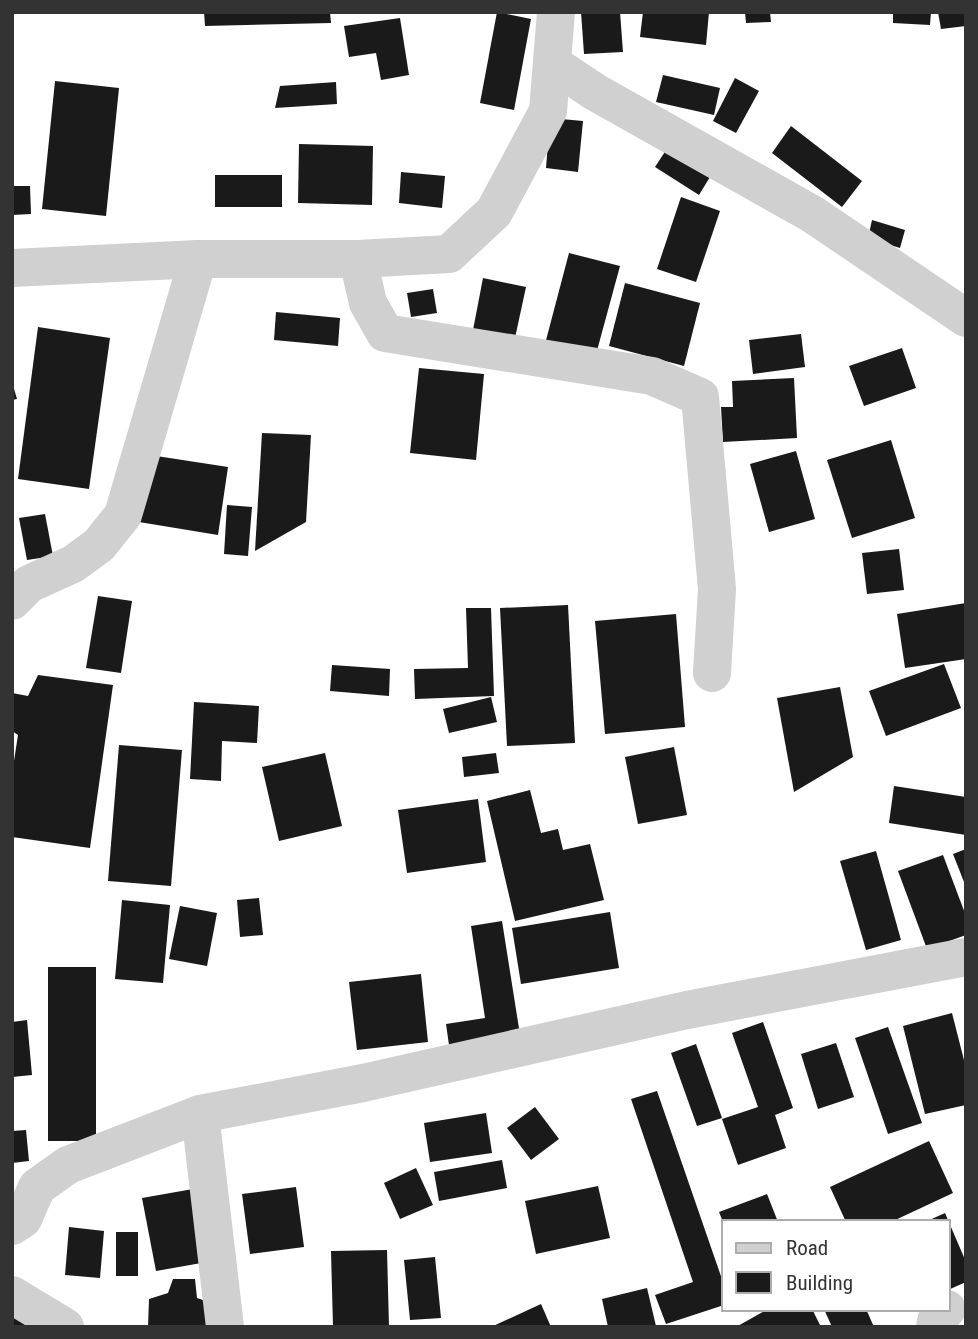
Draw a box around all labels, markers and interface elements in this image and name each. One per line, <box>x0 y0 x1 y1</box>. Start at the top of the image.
legend <box>722 1220 950 1311</box>
text: Road <box>786 1236 828 1260</box>
text: Building <box>786 1271 853 1295</box>

